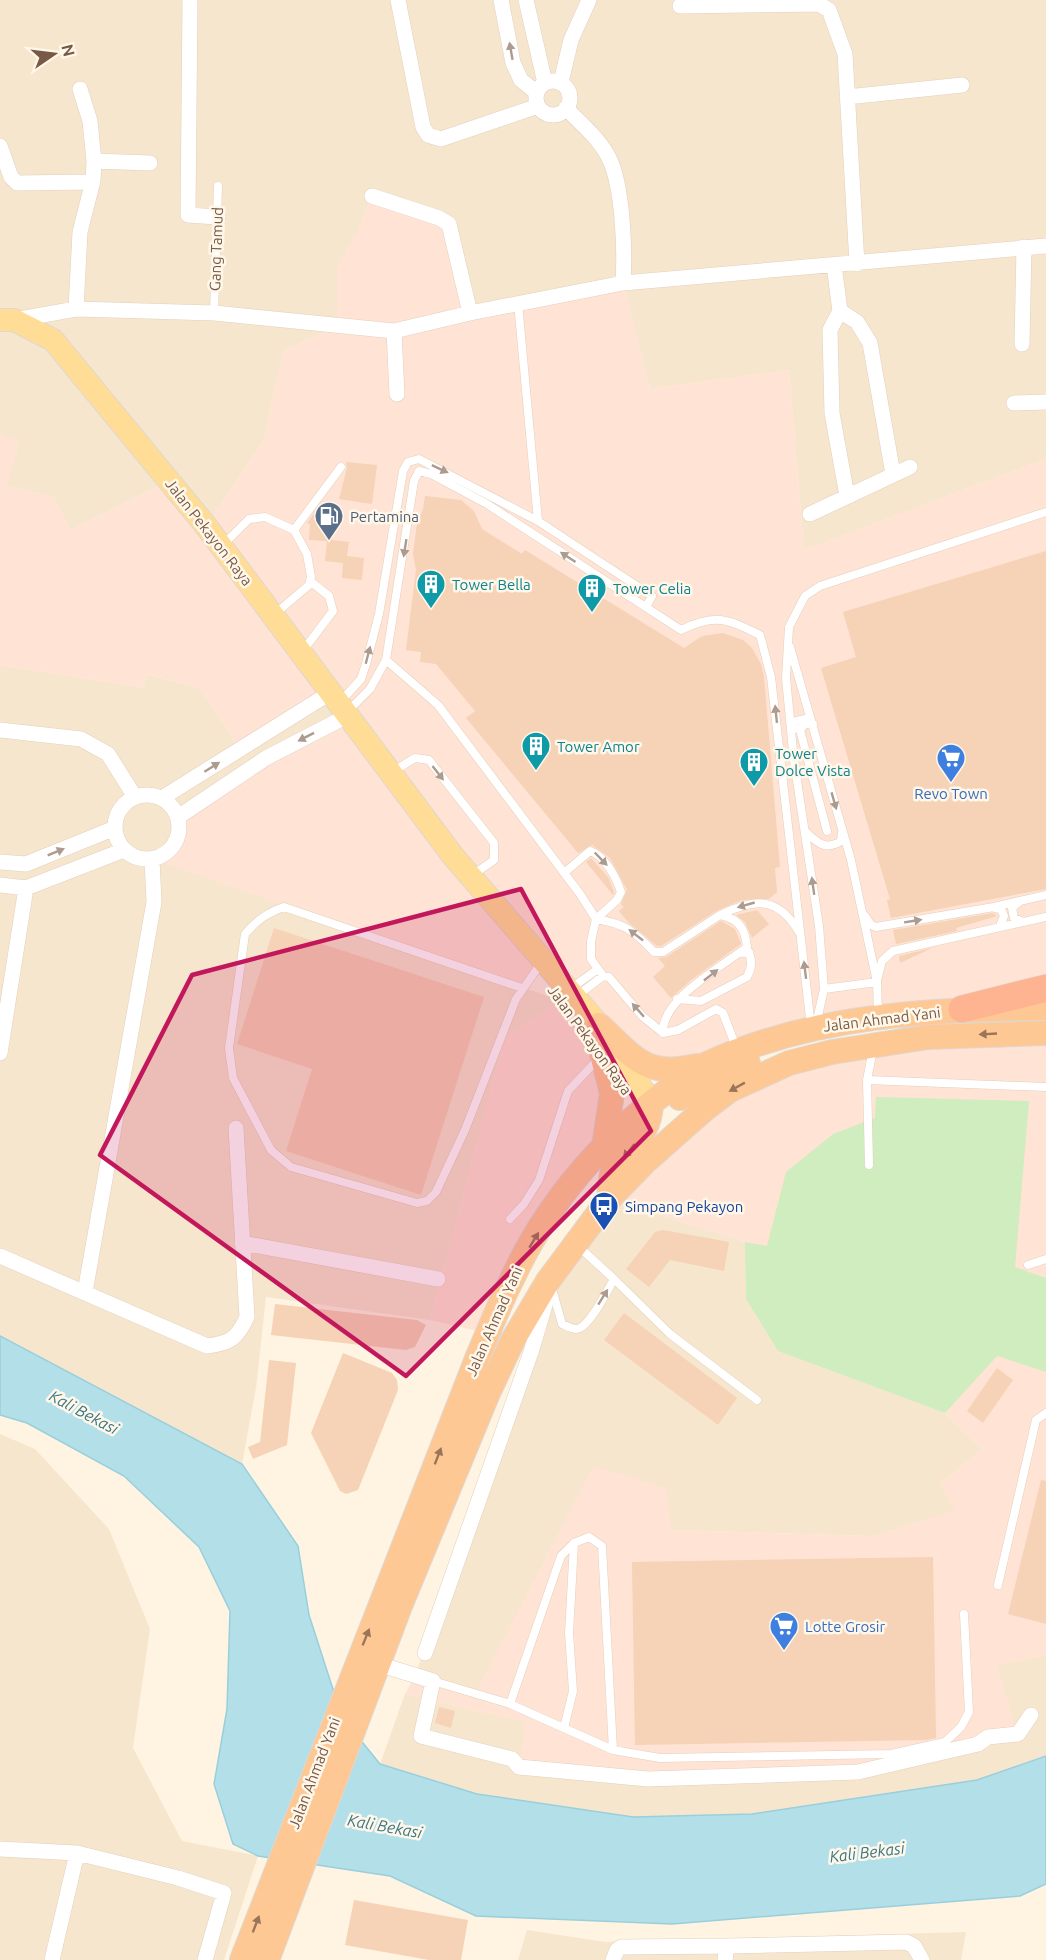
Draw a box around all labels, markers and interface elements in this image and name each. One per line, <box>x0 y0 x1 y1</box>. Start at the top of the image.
north arrow <box>24 24 84 84</box>
one-way arrow <box>506 41 515 60</box>
text: N <box>58 42 79 58</box>
street label: Gang Tamud <box>206 207 226 291</box>
one-way arrow <box>431 464 448 473</box>
street label: Jalan Pekayon Raya <box>162 475 256 589</box>
fuel station icon: Pertamina <box>313 500 345 542</box>
place label: Pertamina <box>350 508 419 525</box>
one-way arrow <box>400 539 409 558</box>
one-way arrow <box>559 551 576 562</box>
building icon: Tower Bella <box>415 568 447 610</box>
building icon: Tower Celia <box>576 572 608 614</box>
place label: Tower Bella <box>452 576 531 593</box>
place label: Tower Celia <box>613 580 691 597</box>
one-way arrow <box>364 646 373 664</box>
one-way arrow <box>771 704 780 723</box>
building icon: Tower Amor <box>520 730 552 772</box>
one-way arrow <box>298 732 315 742</box>
place label: Tower Amor <box>557 738 640 755</box>
supermarket icon: Revo Town <box>935 742 967 784</box>
place label: Tower Dolce Vista <box>775 745 851 779</box>
building icon: Tower Dolce Vista <box>738 746 770 788</box>
one-way arrow <box>204 762 220 773</box>
one-way arrow <box>432 764 444 780</box>
place label: Revo Town <box>914 785 988 802</box>
one-way arrow <box>830 792 839 810</box>
one-way arrow <box>47 847 65 856</box>
one-way arrow <box>593 852 607 866</box>
one-way arrow <box>808 876 817 895</box>
one-way arrow <box>737 900 755 910</box>
one-way arrow <box>904 916 923 925</box>
one-way arrow <box>628 929 644 942</box>
one-way arrow <box>800 960 809 979</box>
one-way arrow <box>703 969 718 981</box>
street label: Jalan Pekayon Raya <box>545 982 635 1098</box>
one-way arrow <box>632 1003 645 1018</box>
street label: Jalan Ahmad Yani <box>822 1003 942 1035</box>
one-way arrow <box>978 1030 997 1039</box>
one-way arrow <box>729 1082 746 1092</box>
one-way arrow <box>624 1143 636 1158</box>
bus stop icon: Simpang Pekayon <box>588 1190 620 1232</box>
place label: Simpang Pekayon <box>625 1198 743 1215</box>
one-way arrow <box>529 1232 540 1248</box>
street label: Jalan Ahmad Yani <box>462 1264 526 1378</box>
one-way arrow <box>597 1289 608 1305</box>
water label: Kali Bekasi <box>47 1386 122 1438</box>
one-way arrow <box>434 1447 443 1465</box>
supermarket icon: Lotte Grosir <box>768 1610 800 1652</box>
place label: Lotte Grosir <box>805 1618 885 1635</box>
one-way arrow <box>362 1628 372 1646</box>
street label: Jalan Ahmad Yani <box>285 1715 343 1831</box>
water label: Kali Bekasi <box>346 1811 425 1842</box>
water label: Kali Bekasi <box>829 1838 906 1866</box>
one-way arrow <box>252 1915 261 1933</box>

